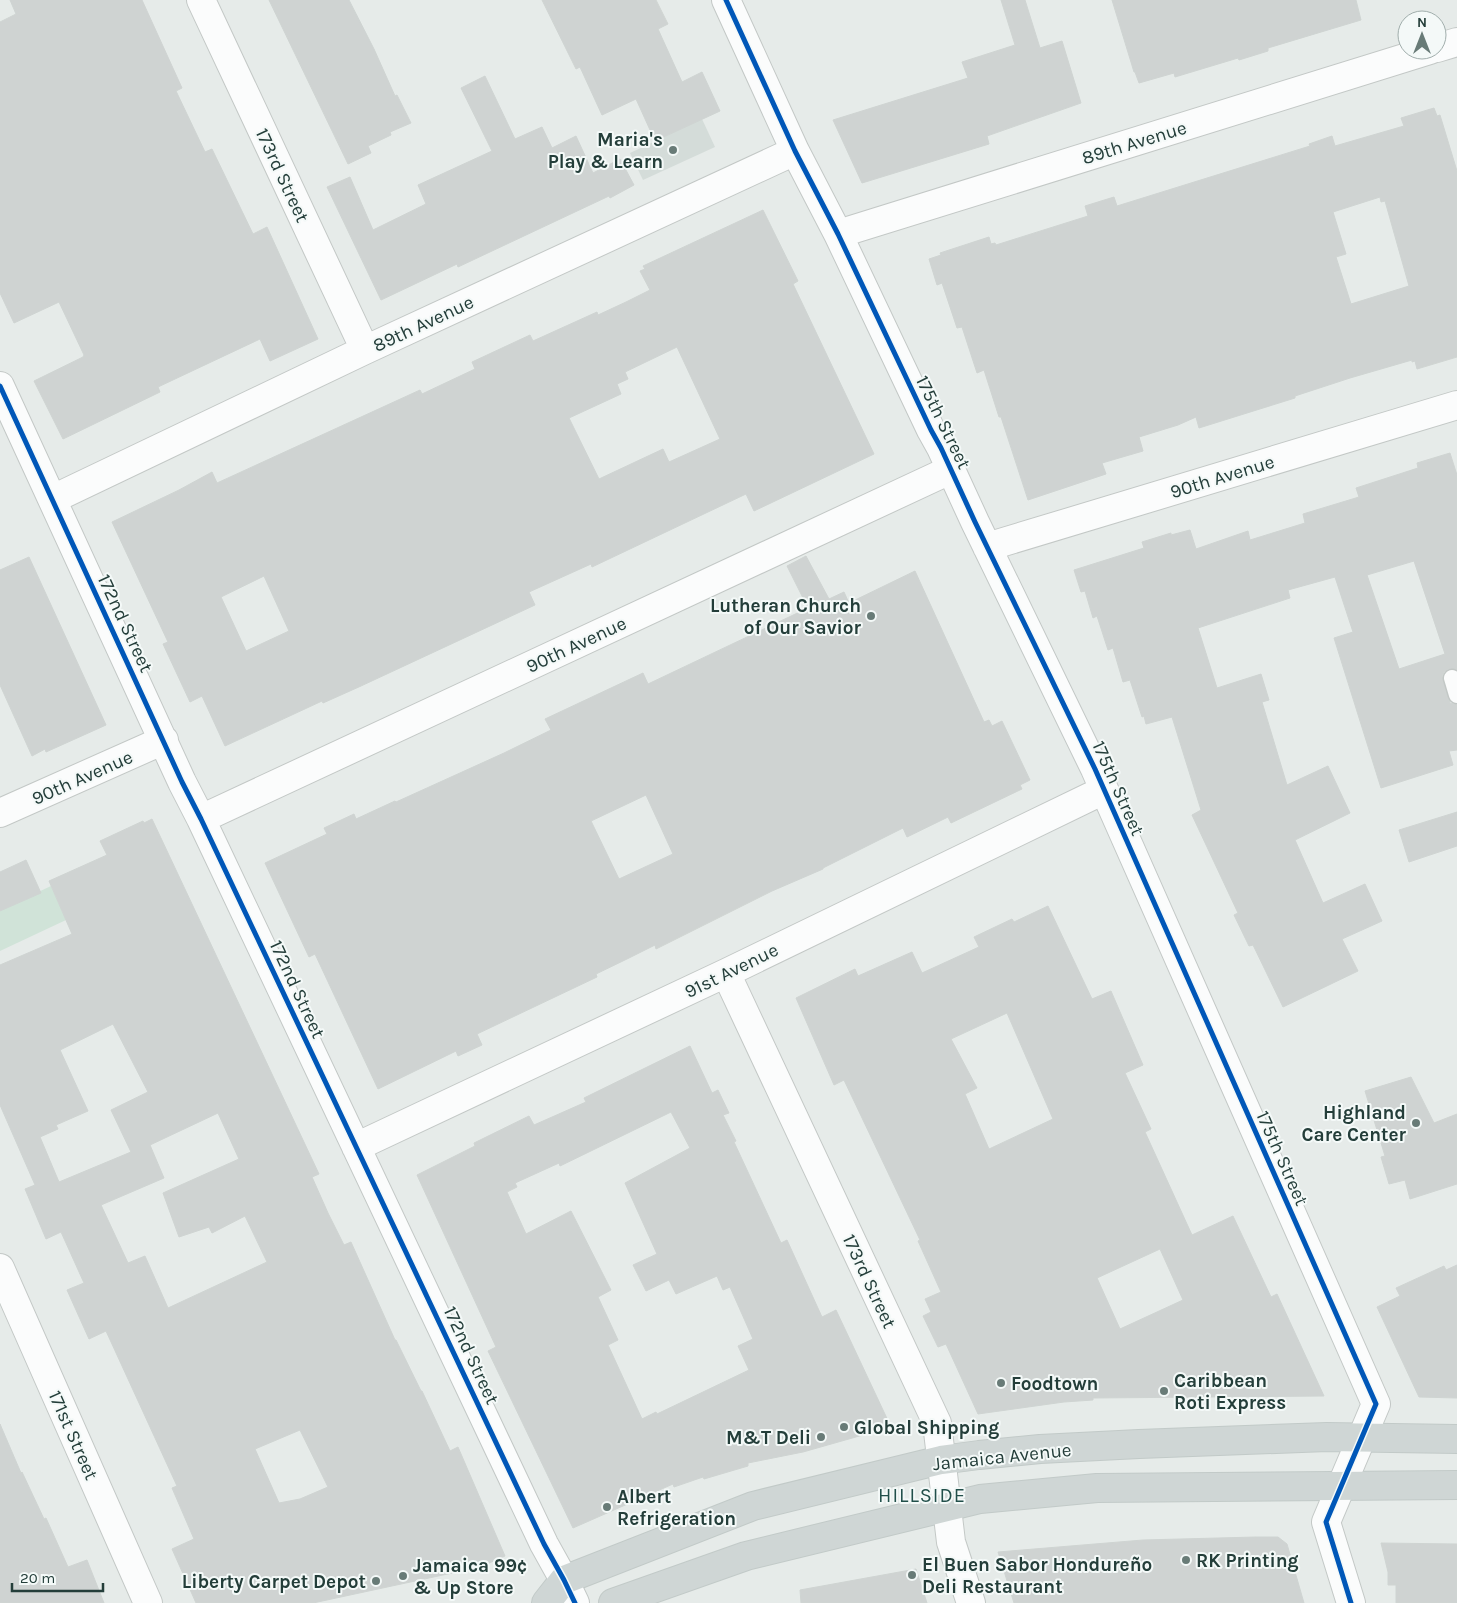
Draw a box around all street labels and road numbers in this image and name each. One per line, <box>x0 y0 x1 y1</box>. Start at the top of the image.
street label: 89th Avenue <box>1079 117 1189 169</box>
street label: 173rd Street <box>251 125 313 226</box>
street label: 89th Avenue <box>370 291 477 357</box>
street label: 175th Street <box>911 372 975 473</box>
street label: 90th Avenue <box>1167 451 1277 503</box>
street label: 172nd Street <box>93 571 157 676</box>
street label: 90th Avenue <box>523 612 630 678</box>
street label: 175th Street <box>1087 738 1149 839</box>
street label: 90th Avenue <box>29 746 136 810</box>
street label: 172nd Street <box>265 937 329 1042</box>
street label: 91st Avenue <box>681 939 782 1003</box>
street label: 175th Street <box>1251 1108 1313 1209</box>
street label: 173rd Street <box>838 1231 900 1332</box>
street label: 172nd Street <box>439 1303 503 1408</box>
street label: 171st Street <box>44 1387 103 1483</box>
street label: Jamaica Avenue <box>932 1439 1073 1475</box>

